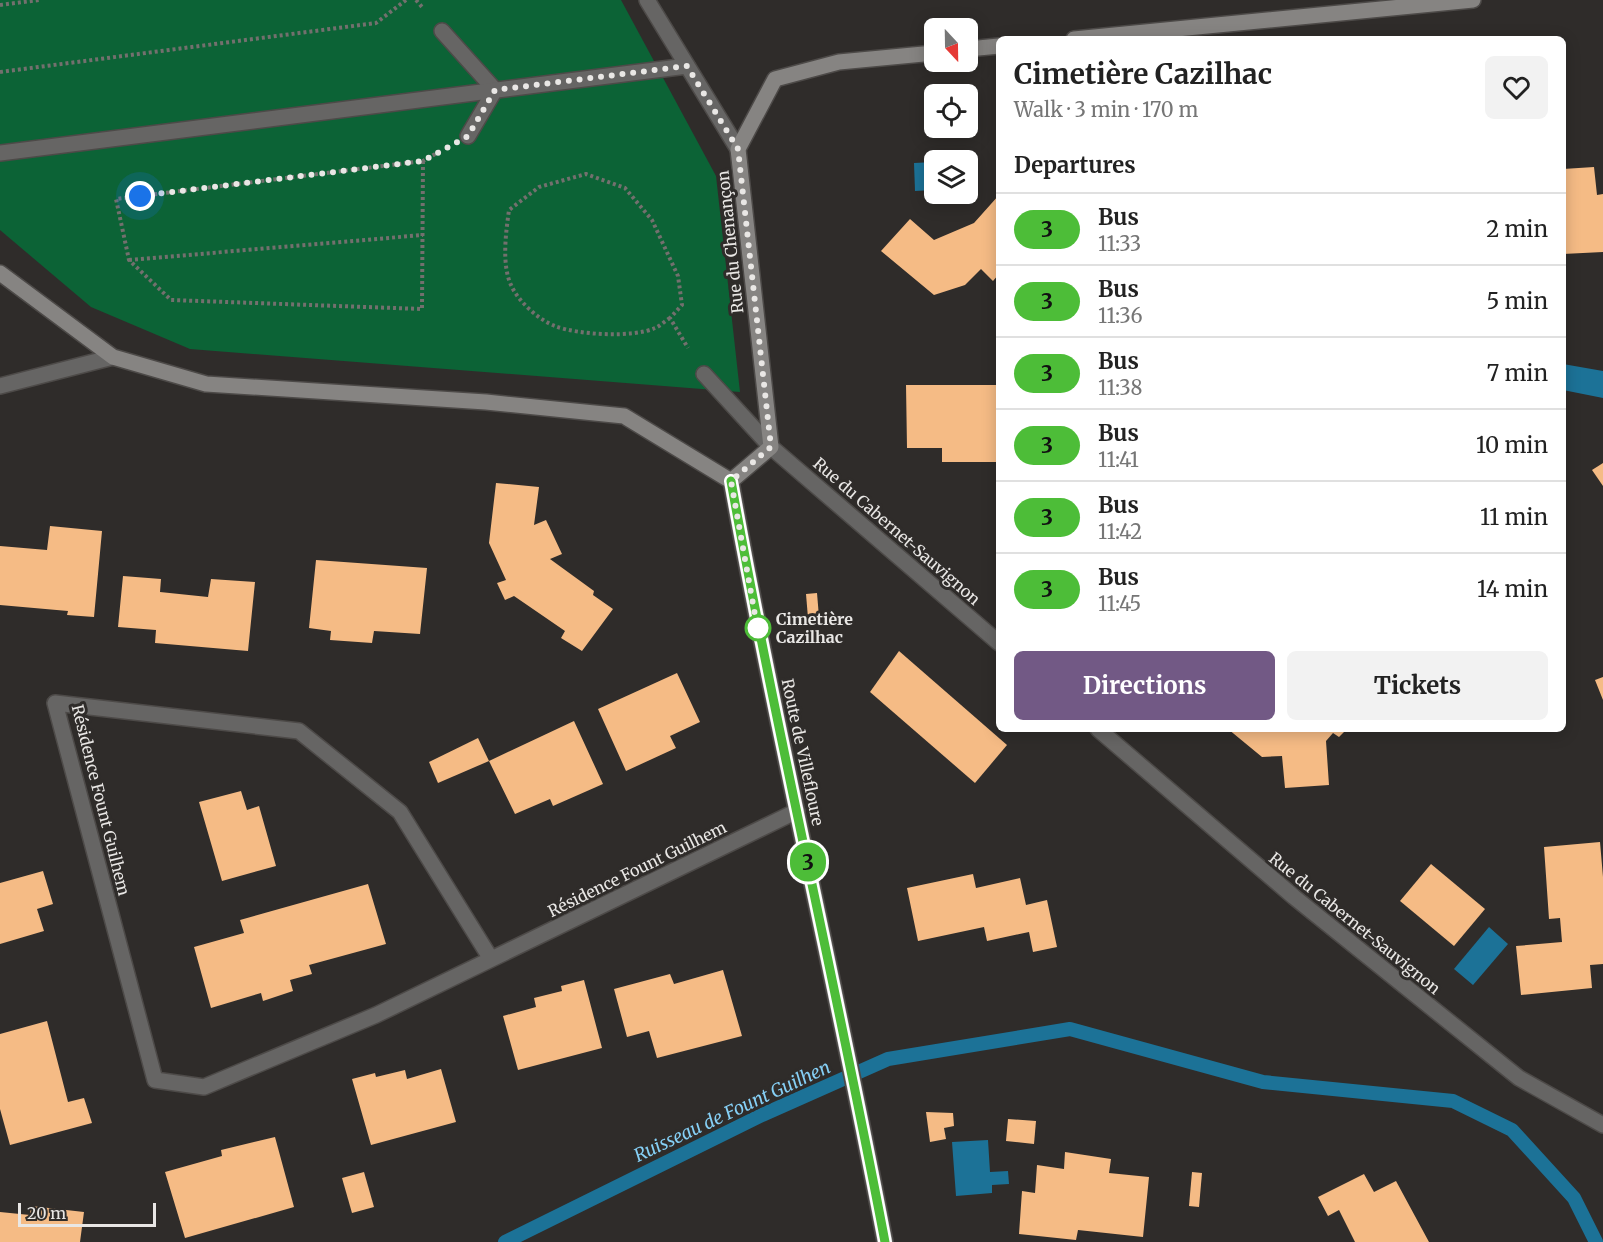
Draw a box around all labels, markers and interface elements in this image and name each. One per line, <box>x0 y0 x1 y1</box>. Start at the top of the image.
north arrow <box>924 18 978 72</box>
map controls <box>924 18 978 204</box>
text: Cimetière Cazilhac <box>1014 56 1272 92</box>
button: heart <box>1485 56 1548 119</box>
button: locate <box>924 84 978 138</box>
text: Walk · 3 min · 170 m <box>1014 97 1198 122</box>
button: layers <box>924 150 978 204</box>
text: Departures <box>1014 151 1136 179</box>
street label: Rue du Chenançon <box>713 169 747 314</box>
your location <box>125 181 155 211</box>
text: Bus <box>1098 203 1139 231</box>
text: 2 min <box>1486 215 1548 243</box>
text: 3 <box>1041 216 1053 243</box>
text: 11:33 <box>1098 231 1141 256</box>
text: Bus <box>1098 275 1139 303</box>
text: 5 min <box>1486 287 1548 315</box>
text: 3 <box>1041 288 1053 315</box>
text: 11:36 <box>1098 303 1143 328</box>
text: Bus <box>1098 347 1139 375</box>
text: 7 min <box>1487 359 1548 387</box>
text: 3 <box>1041 360 1053 387</box>
text: 11:38 <box>1098 375 1142 400</box>
text: Bus <box>1098 419 1139 447</box>
text: 10 min <box>1476 431 1548 459</box>
text: 3 <box>1041 432 1053 459</box>
text: 11:41 <box>1098 447 1139 472</box>
street label: Rue du Cabernet-Sauvignon <box>809 453 985 609</box>
text: Bus <box>1098 491 1139 519</box>
text: 11 min <box>1480 503 1548 531</box>
text: 3 <box>1041 504 1053 531</box>
text: 11:42 <box>1098 519 1142 544</box>
text: Bus <box>1098 563 1139 591</box>
text: 14 min <box>1477 575 1548 603</box>
text: 3 <box>1041 576 1053 603</box>
text: 11:45 <box>1098 591 1141 616</box>
place label: Cimetière Cazilhac <box>776 609 853 647</box>
marker: Cimetière Cazilhac <box>745 615 771 641</box>
button: Directions <box>1014 651 1275 720</box>
button: Tickets <box>1287 651 1548 720</box>
street label: Route de Villefloure <box>778 677 828 827</box>
street label: Résidence Fount Guilhem <box>68 702 134 898</box>
street label: Résidence Fount Guilhem <box>544 817 730 921</box>
line badge: 3 <box>788 842 828 882</box>
street label: Rue du Cabernet-Sauvignon <box>1265 848 1445 999</box>
text: 3 <box>802 849 814 876</box>
water label: Ruisseau de Fount Guilhen <box>630 1055 834 1167</box>
scale bar <box>18 1200 156 1228</box>
text: 20 m <box>27 1203 66 1223</box>

